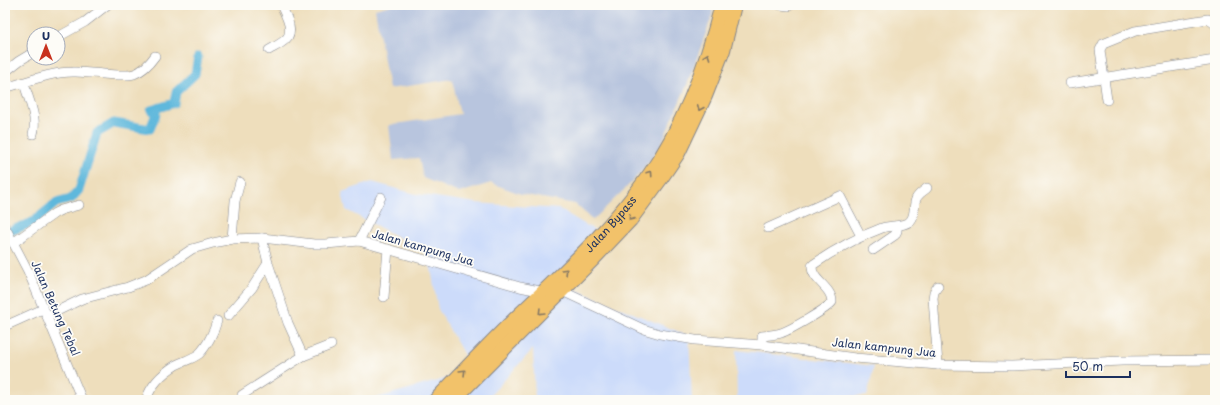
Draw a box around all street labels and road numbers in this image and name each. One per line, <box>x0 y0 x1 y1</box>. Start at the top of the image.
street label: Jalan Bypass <box>580 192 640 256</box>
street label: Jalan kampung Jua <box>370 224 476 270</box>
street label: Jalan Betung Tebal <box>27 258 85 358</box>
street label: Jalan kampung Jua <box>831 333 937 361</box>

